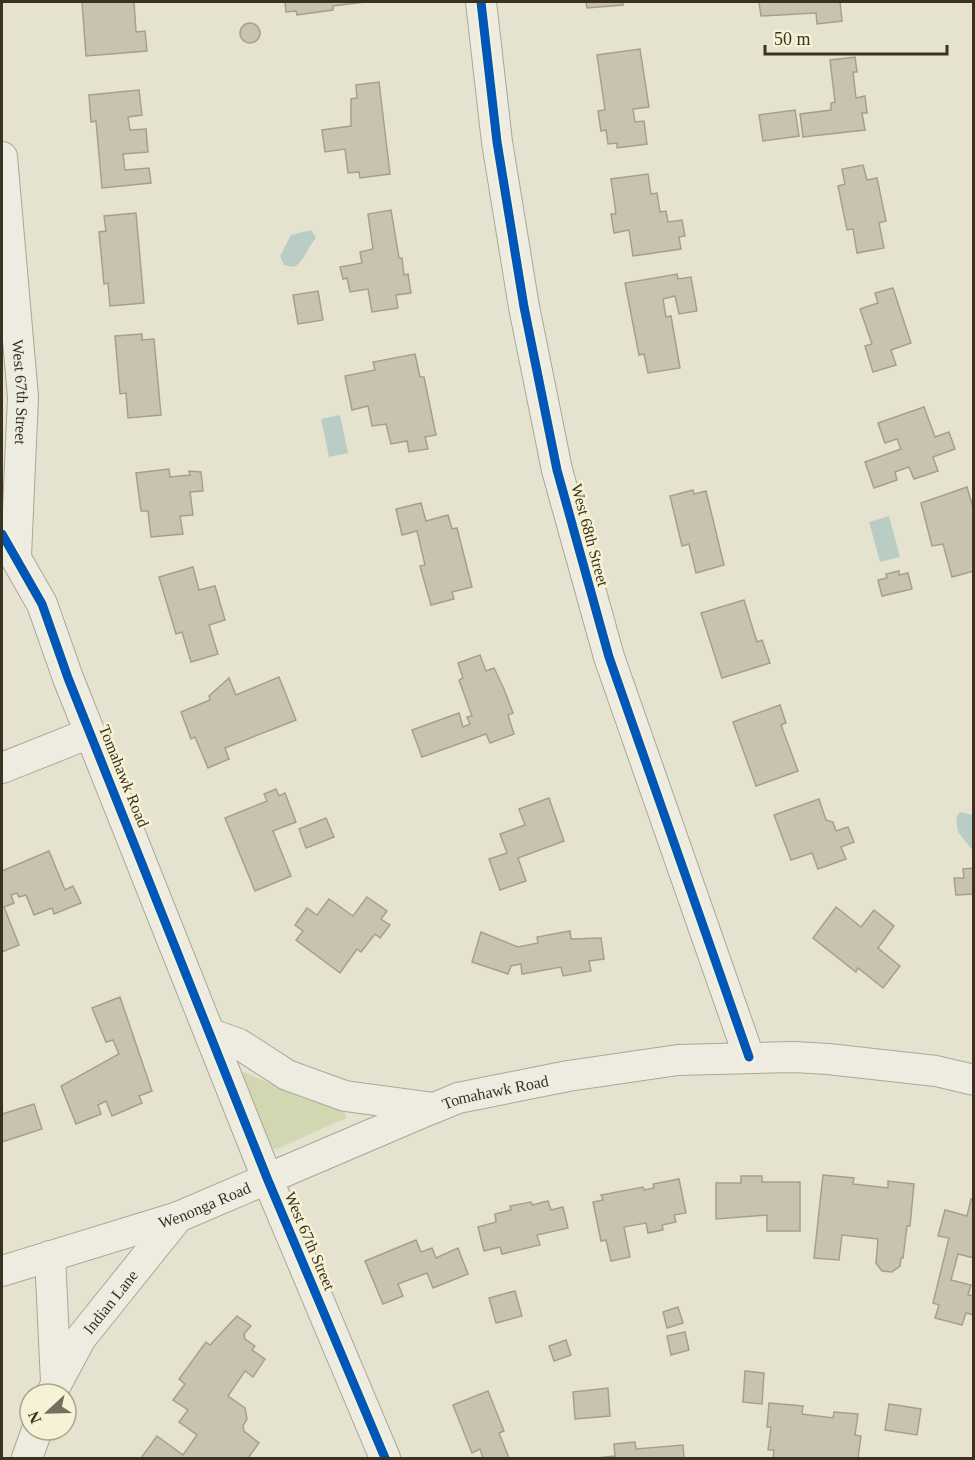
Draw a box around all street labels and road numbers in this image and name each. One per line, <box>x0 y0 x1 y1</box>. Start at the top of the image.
street label: West 67th Street <box>10 339 32 446</box>
street label: West 68th Street <box>568 482 612 589</box>
street label: Tomahawk Road <box>96 722 152 830</box>
street label: Tomahawk Road <box>439 1072 550 1112</box>
street label: Wenonga Road <box>156 1179 253 1231</box>
street label: West 67th Street <box>282 1189 339 1293</box>
street label: Indian Lane <box>79 1266 141 1337</box>

